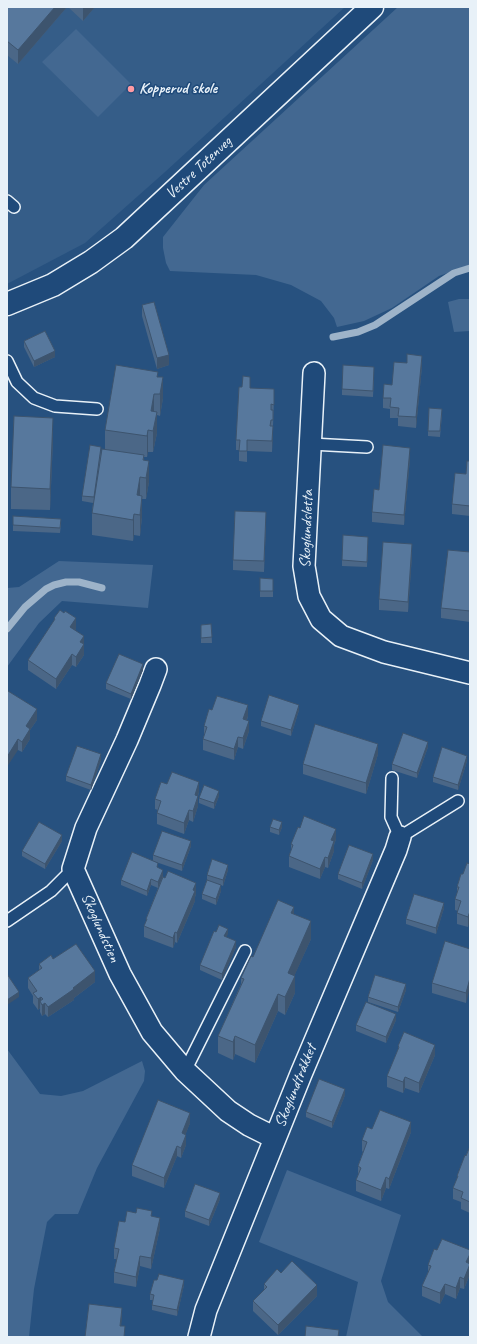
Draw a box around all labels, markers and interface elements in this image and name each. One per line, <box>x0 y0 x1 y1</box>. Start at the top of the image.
place label: Kopperud skole <box>139 79 217 99</box>
marker: Kopperud skole <box>126 84 136 94</box>
street label: Vestre Totenveg <box>162 132 236 204</box>
street label: Skoglundsletta <box>296 490 318 568</box>
street label: Skoglundstien <box>76 891 124 965</box>
street label: Skoglundtråkket <box>271 1042 321 1130</box>

